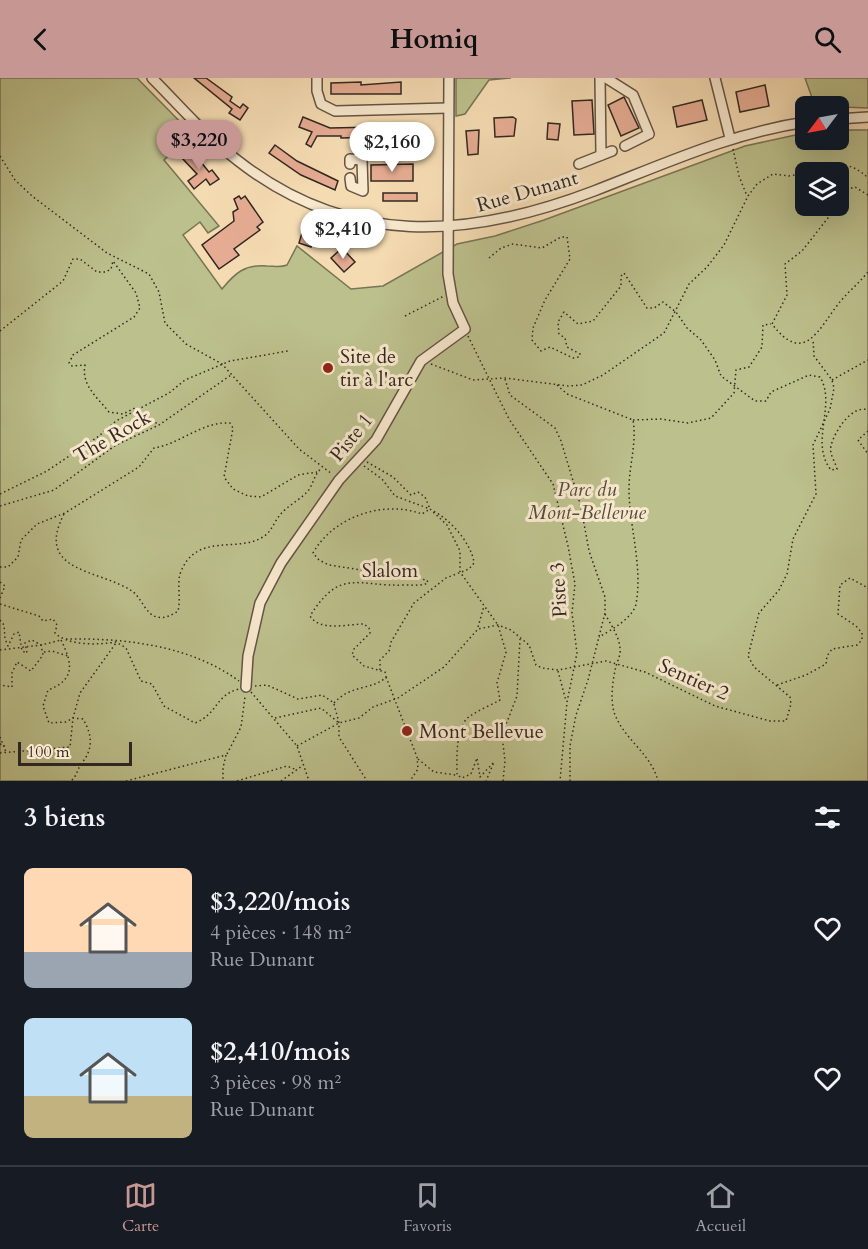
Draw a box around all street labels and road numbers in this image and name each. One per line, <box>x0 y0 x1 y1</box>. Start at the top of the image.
street label: Rue Dunant <box>473 164 582 219</box>
street label: The Rock <box>69 403 156 469</box>
street label: Piste 1 <box>324 407 379 467</box>
street label: Slalom <box>362 557 418 584</box>
street label: Piste 3 <box>544 562 573 618</box>
street label: Sentier 2 <box>654 652 733 707</box>

